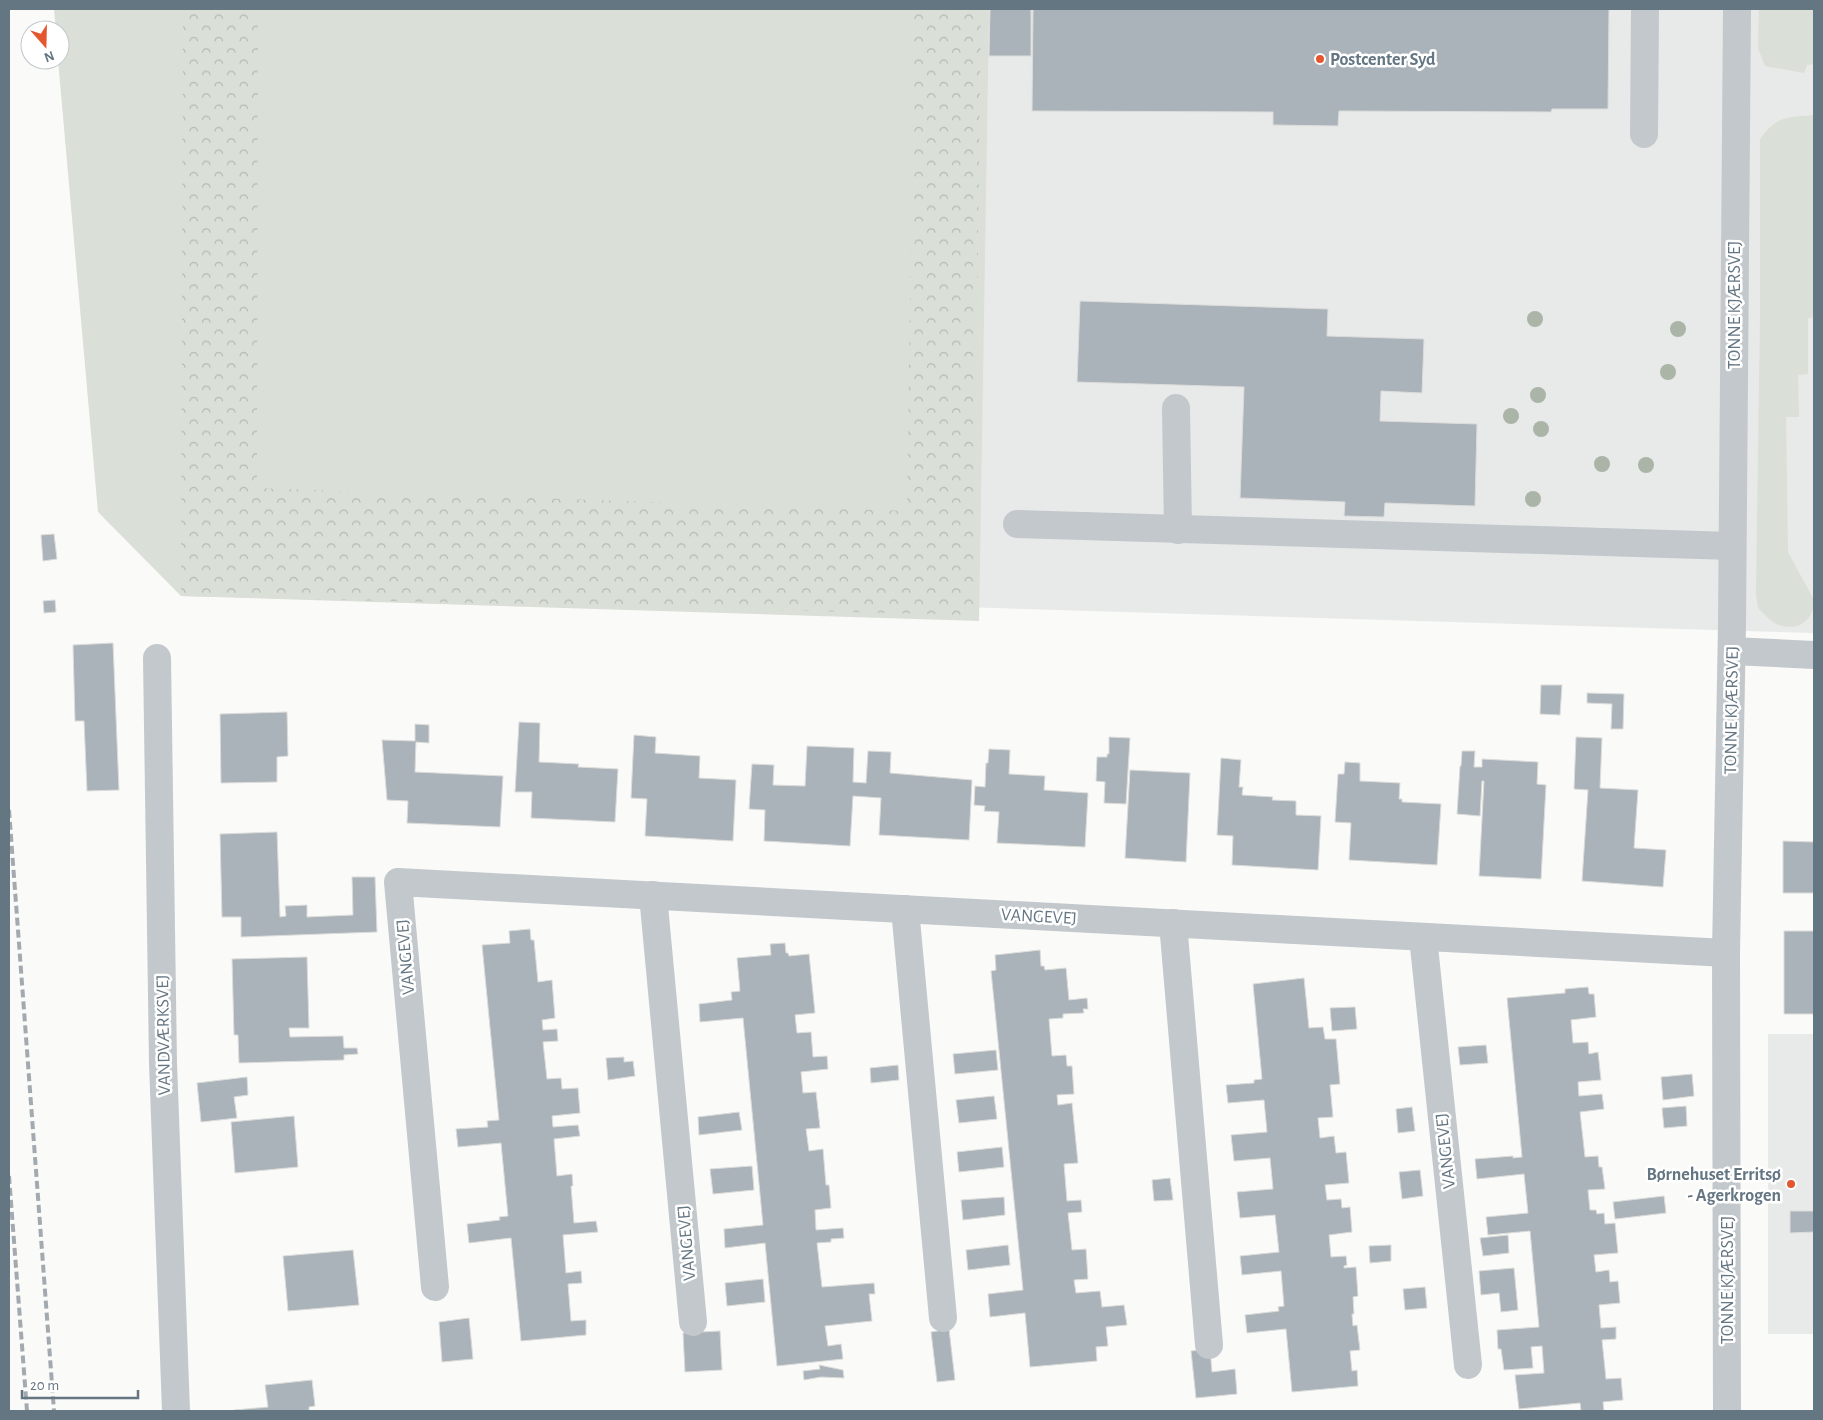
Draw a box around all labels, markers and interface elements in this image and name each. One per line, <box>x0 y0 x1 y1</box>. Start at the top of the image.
north arrow <box>20 20 70 70</box>
text: N <box>42 48 56 65</box>
place label: Postcenter Syd <box>1330 51 1436 69</box>
marker: Postcenter Syd <box>1314 53 1326 65</box>
street label: TONNE KJÆRSVEJ <box>1726 241 1744 369</box>
street label: TONNE KJÆRSVEJ <box>1722 646 1742 774</box>
street label: VANGEVEJ <box>1001 906 1077 928</box>
street label: VANGEVEJ <box>394 918 418 996</box>
street label: VANDVÆRKSVEJ <box>154 974 174 1096</box>
street label: VANGEVEJ <box>1433 1112 1459 1190</box>
place label: Børnehuset Erritsø - Agerkrogen <box>1646 1166 1781 1205</box>
marker: Børnehuset Erritsø - Agerkrogen <box>1785 1178 1797 1190</box>
street label: VANGEVEJ <box>675 1204 699 1282</box>
street label: TONNE KJÆRSVEJ <box>1719 1216 1737 1344</box>
scale bar <box>22 1368 139 1400</box>
text: 20 m <box>30 1378 59 1393</box>

